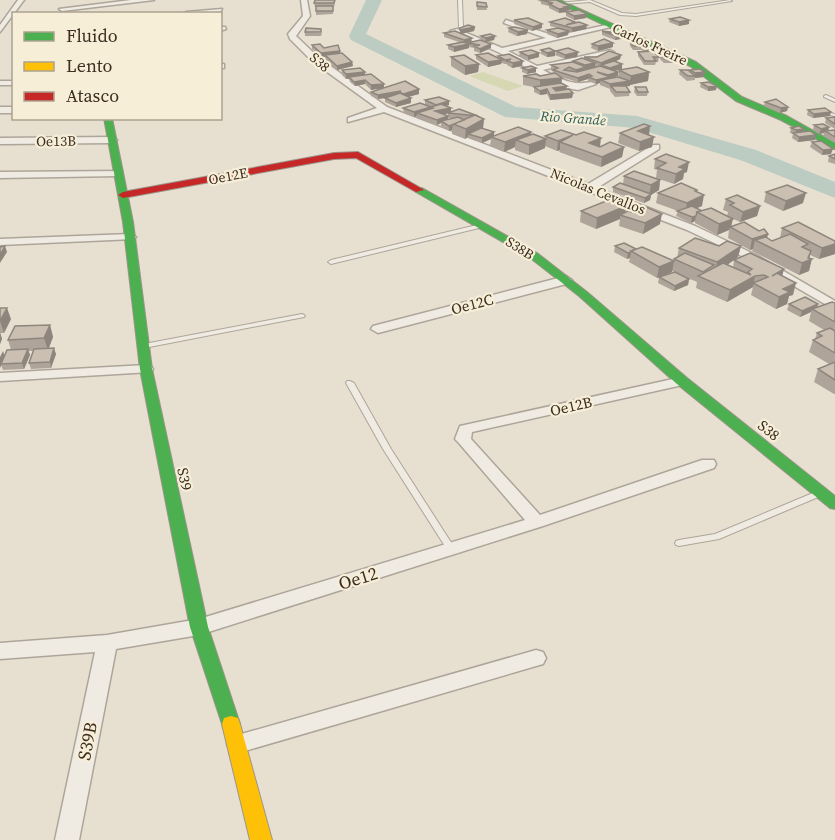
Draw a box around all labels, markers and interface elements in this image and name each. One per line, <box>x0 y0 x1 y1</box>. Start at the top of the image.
legend <box>12 12 222 120</box>
street label: Carlos Freire <box>609 18 691 70</box>
text: Fluido <box>66 23 118 48</box>
street label: S38 <box>305 48 335 76</box>
text: Lento <box>66 53 113 78</box>
text: Atasco <box>66 83 119 108</box>
water label: Rio Grande <box>539 106 607 130</box>
street label: Oe13B <box>36 131 76 151</box>
street label: Oe12E <box>207 162 249 190</box>
street label: Nicolas Cevallos <box>547 163 649 219</box>
street label: S38B <box>502 232 538 265</box>
street label: Oe12C <box>449 288 495 320</box>
street label: Oe12B <box>548 391 594 421</box>
street label: S38 <box>754 415 784 445</box>
street label: S39 <box>172 466 198 492</box>
street label: Oe12 <box>335 560 381 596</box>
street label: S39B <box>71 720 103 762</box>

